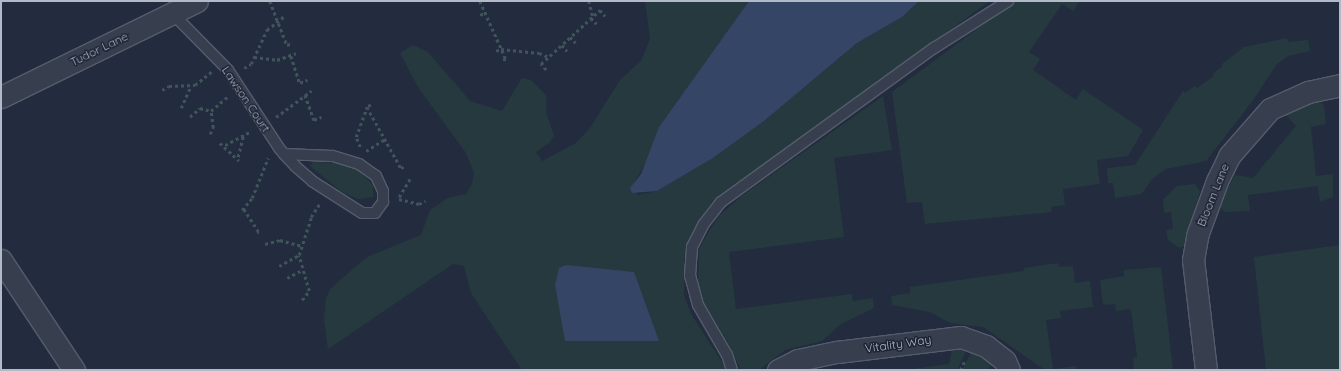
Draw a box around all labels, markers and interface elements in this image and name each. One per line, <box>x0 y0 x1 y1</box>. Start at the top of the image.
street label: Tudor Lane <box>68 29 130 69</box>
street label: Lawson Court <box>219 63 273 135</box>
street label: Bloom Lane <box>1194 161 1232 229</box>
street label: Vitality Way <box>864 332 932 356</box>

